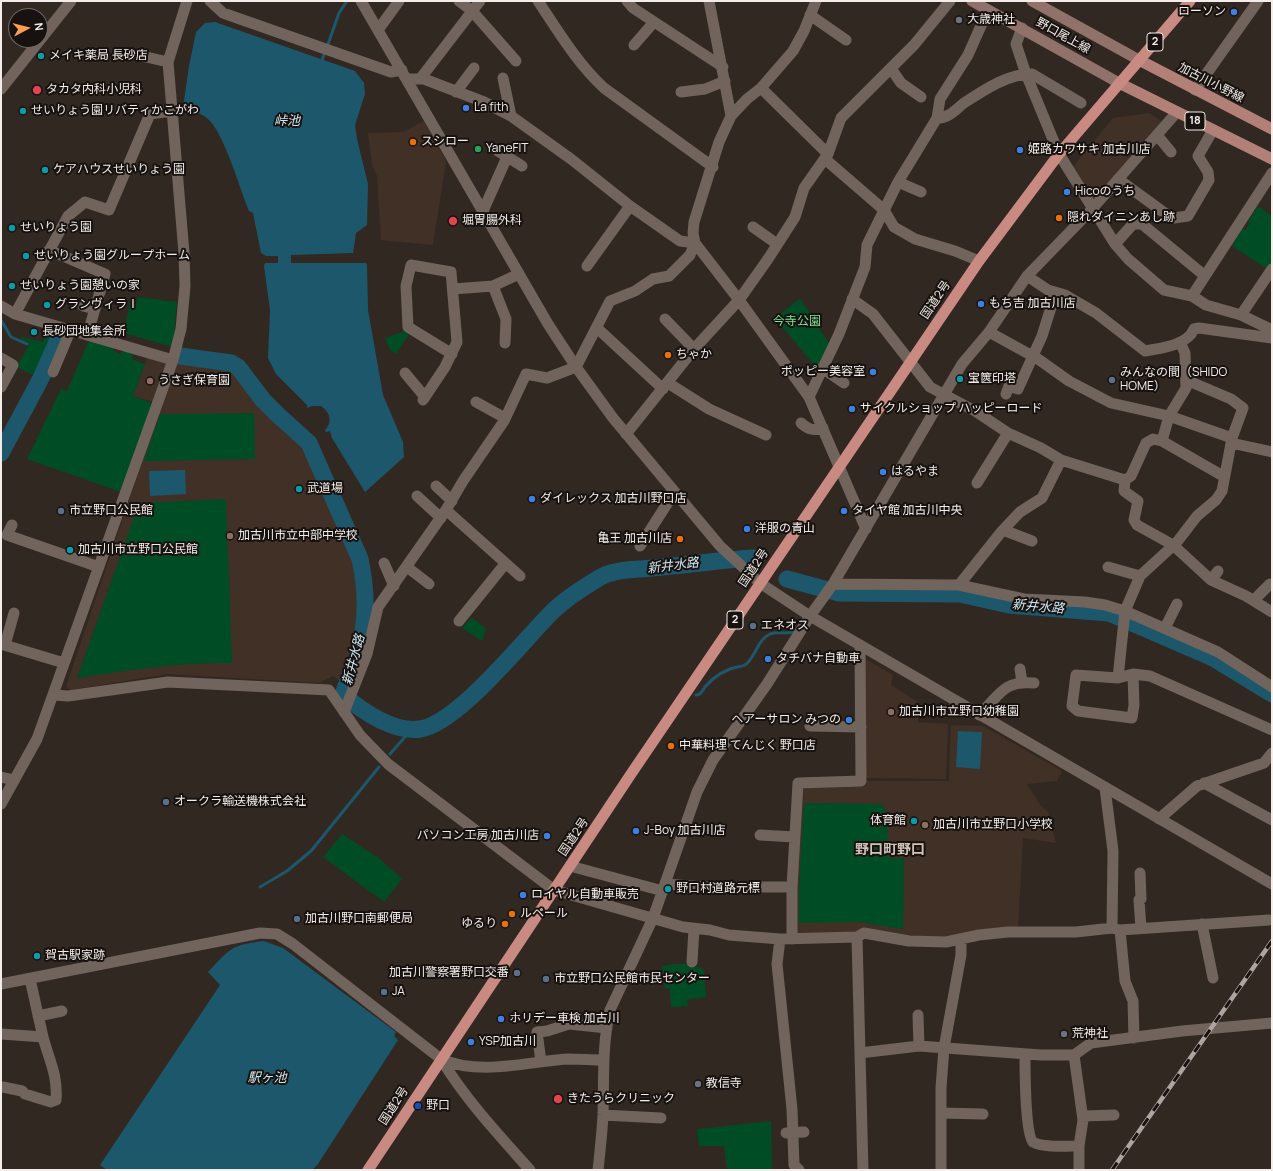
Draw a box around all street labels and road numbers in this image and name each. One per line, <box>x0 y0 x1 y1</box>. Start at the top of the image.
street label: 野口尾上線 <box>1033 15 1093 57</box>
road number: 2 <box>1147 33 1163 51</box>
street label: 加古川小野線 <box>1176 60 1246 106</box>
road number: 18 <box>1185 112 1205 130</box>
street label: 国道2号 <box>918 278 954 322</box>
street label: 国道2号 <box>736 546 772 590</box>
road number: 2 <box>727 611 743 629</box>
street label: 国道2号 <box>556 815 592 859</box>
street label: 国道2号 <box>376 1084 412 1128</box>

